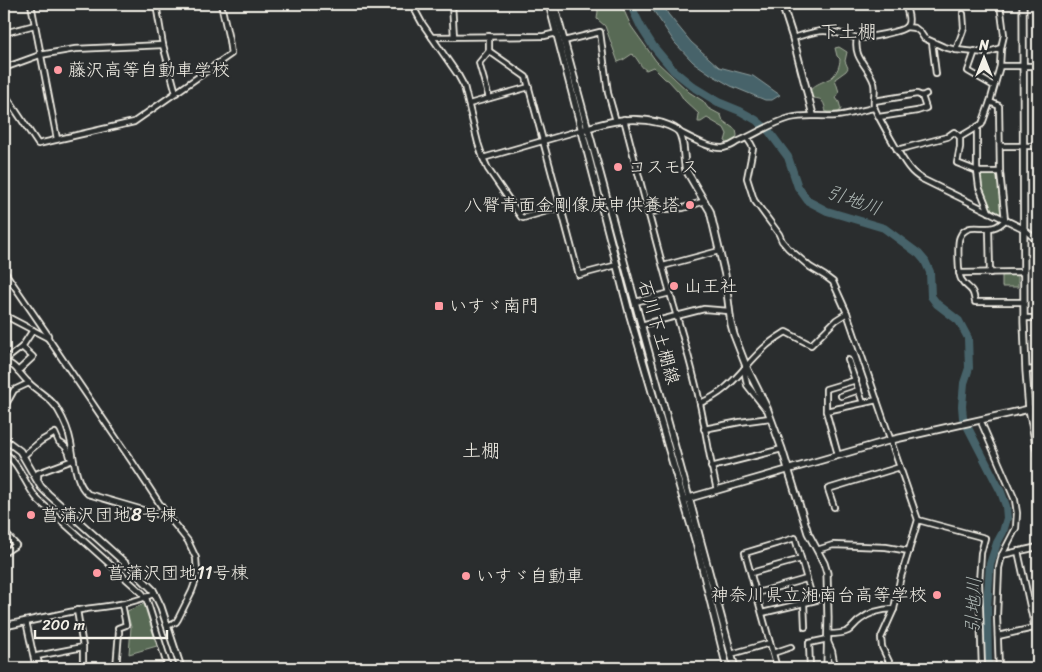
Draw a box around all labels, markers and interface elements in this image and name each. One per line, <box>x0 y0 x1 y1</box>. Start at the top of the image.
district label: 下土棚 <box>819 15 877 48</box>
north arrow <box>960 32 1010 82</box>
text: N <box>978 33 989 58</box>
place label: 藤沢高等自動車学校 <box>68 54 230 86</box>
marker: 藤沢高等自動車学校 <box>52 64 64 76</box>
place label: コスモス <box>628 151 699 183</box>
marker: コスモス <box>612 161 624 173</box>
water label: 引地川 <box>822 175 886 225</box>
place label: 八臀青面金剛像庚申供養塔 <box>464 189 680 221</box>
marker: 八臀青面金剛像庚申供養塔 <box>684 199 696 211</box>
place label: 山王社 <box>684 270 738 302</box>
street label: 石川下土棚線 <box>629 276 689 388</box>
marker: 山王社 <box>668 280 680 292</box>
place label: いすゞ南門 <box>449 290 539 322</box>
marker: いすゞ南門 <box>433 300 445 312</box>
district label: 土棚 <box>462 434 500 467</box>
place label: 菖蒲沢団地8号棟 <box>41 499 178 531</box>
marker: 菖蒲沢団地8号棟 <box>25 509 37 521</box>
place label: 菖蒲沢団地11号棟 <box>107 557 248 589</box>
place label: いすゞ自動車 <box>476 560 584 592</box>
marker: 菖蒲沢団地11号棟 <box>91 567 103 579</box>
marker: いすゞ自動車 <box>460 570 472 582</box>
water label: 引地川 <box>956 576 990 634</box>
place label: 神奈川県立湘南台高等学校 <box>711 579 927 611</box>
marker: 神奈川県立湘南台高等学校 <box>931 589 943 601</box>
scale bar <box>35 607 168 639</box>
text: 200 m <box>42 612 86 638</box>

